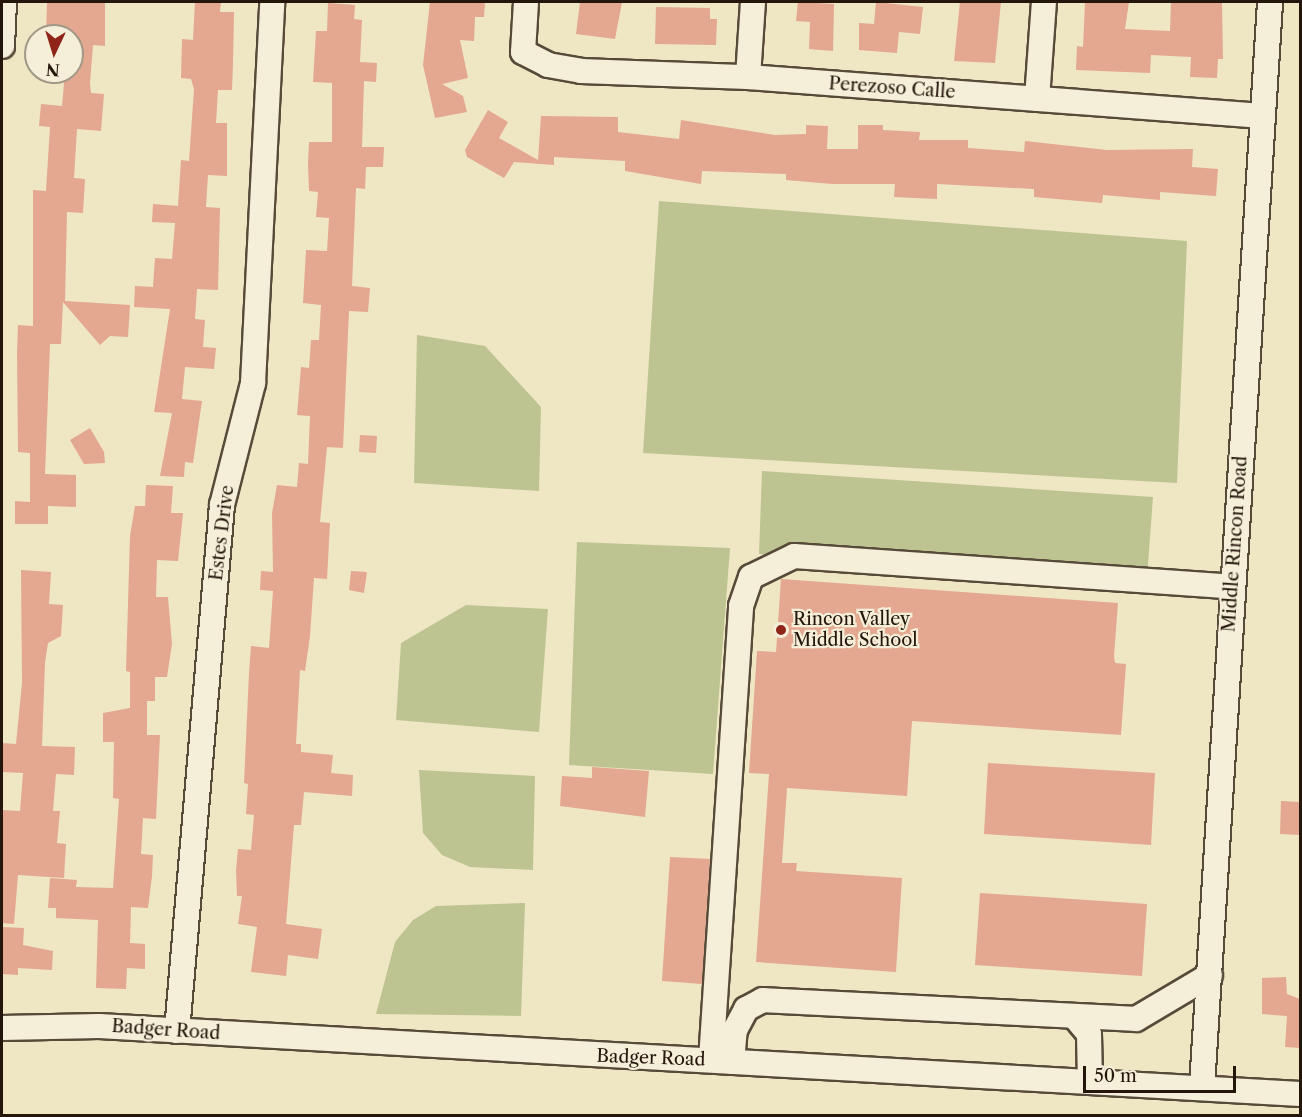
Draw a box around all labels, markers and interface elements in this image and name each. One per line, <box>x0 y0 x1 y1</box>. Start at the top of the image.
north arrow <box>24 24 84 84</box>
text: N <box>45 60 61 80</box>
street label: Perezoso Calle <box>828 73 956 103</box>
street label: Middle Rincon Road <box>1218 455 1252 633</box>
street label: Estes Drive <box>205 484 239 582</box>
place label: Rincon Valley Middle School <box>793 609 918 652</box>
marker: Rincon Valley Middle School <box>774 623 788 637</box>
street label: Badger Road <box>111 1015 221 1045</box>
street label: Badger Road <box>596 1045 706 1071</box>
scale bar <box>1086 1054 1239 1092</box>
text: 50 m <box>1094 1065 1137 1087</box>

